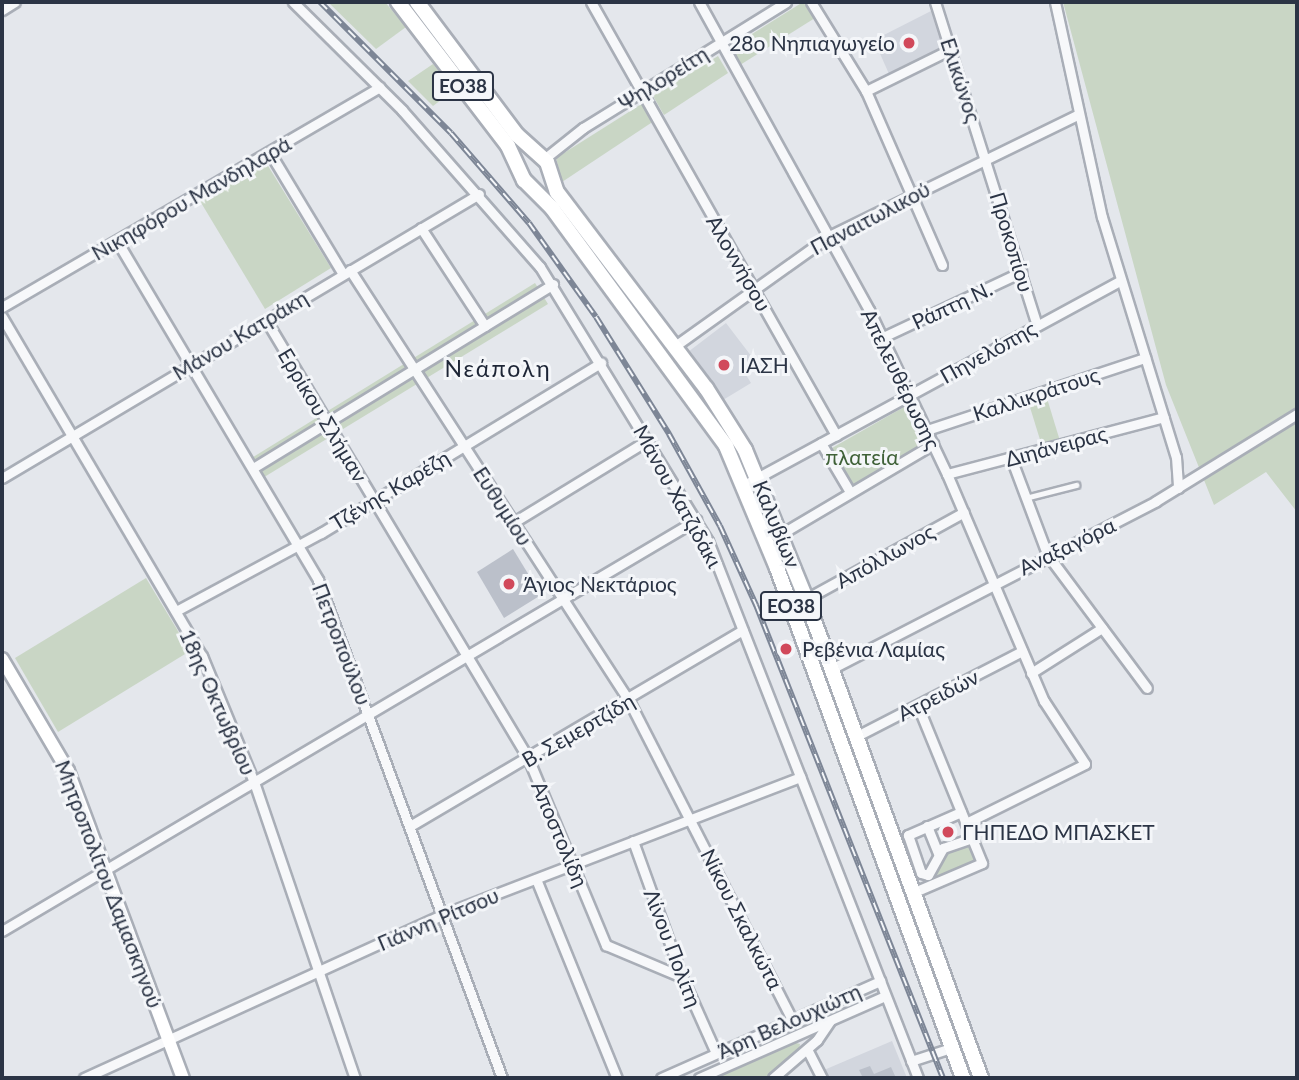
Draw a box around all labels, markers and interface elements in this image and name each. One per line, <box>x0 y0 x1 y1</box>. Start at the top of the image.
place label: 28ο Νηπιαγωγείο <box>729 30 895 56</box>
marker: 28ο Νηπιαγωγείο <box>901 35 917 51</box>
street label: Ελικώνος <box>936 35 986 125</box>
street label: Ψηλορείτη <box>614 41 712 115</box>
road number: ΕΟ38 <box>432 71 494 102</box>
street label: Νικηφόρου Μανδηλαρά <box>87 131 295 265</box>
street label: Παναιτωλικού <box>806 176 934 260</box>
street label: Προκοπίου <box>985 189 1039 295</box>
street label: Αλοννήσου <box>701 210 777 316</box>
street label: Ράπτη Ν. <box>908 275 996 335</box>
street label: Μάνου Κατράκη <box>168 285 312 385</box>
street label: Απελευθέρωσης <box>856 305 946 453</box>
street label: Πηνελόπης <box>936 315 1040 389</box>
street label: Ερρίκου Σλήμαν <box>273 343 373 487</box>
place label: ΙΑΣΗ <box>740 352 789 378</box>
district label: Νεάπολη <box>445 354 551 382</box>
marker: ΙΑΣΗ <box>714 355 734 375</box>
street label: Καλλικράτους <box>970 362 1102 426</box>
street label: Μάνου Χατζιδάκι <box>628 420 728 572</box>
street label: Διηάνειρας <box>1002 420 1110 472</box>
street label: Τζένης Καρέζη <box>326 444 454 536</box>
park label: πλατεία <box>825 444 899 470</box>
street label: Ευθυμίου <box>468 462 538 550</box>
street label: Καλυβίων <box>748 476 806 572</box>
street label: Αναξαγόρα <box>1015 512 1119 580</box>
street label: Απόλλωνος <box>831 519 939 593</box>
place label: Άγιος Νεκτάριος <box>523 571 677 597</box>
marker: Άγιος Νεκτάριος <box>501 576 517 592</box>
street label: Πετροπούλου <box>307 580 377 708</box>
road number: ΕΟ38 <box>760 590 822 622</box>
street label: 18ης Οκτωβρίου <box>175 625 261 779</box>
place label: Ρεβένια Λαμίας <box>802 636 946 662</box>
marker: Ρεβένια Λαμίας <box>776 639 796 659</box>
street label: Ατρειδών <box>893 664 983 726</box>
street label: Β. Σεμερτζίδη <box>517 688 639 772</box>
street label: Μητροπολίτου Δαμασκηνού <box>50 756 168 1012</box>
street label: Αποστολίδη <box>526 777 594 891</box>
place label: ΓΗΠΕΔΟ ΜΠΑΣΚΕΤ <box>962 819 1155 845</box>
marker: ΓΗΠΕΔΟ ΜΠΑΣΚΕΤ <box>940 824 956 840</box>
street label: Νίκου Σκαλκώτα <box>696 844 788 994</box>
street label: Γιάννη Ρίτσου <box>374 882 502 956</box>
street label: Λίνου Πολίτη <box>639 885 707 1011</box>
street label: Άρη Βελουχιώτη <box>713 978 865 1064</box>

